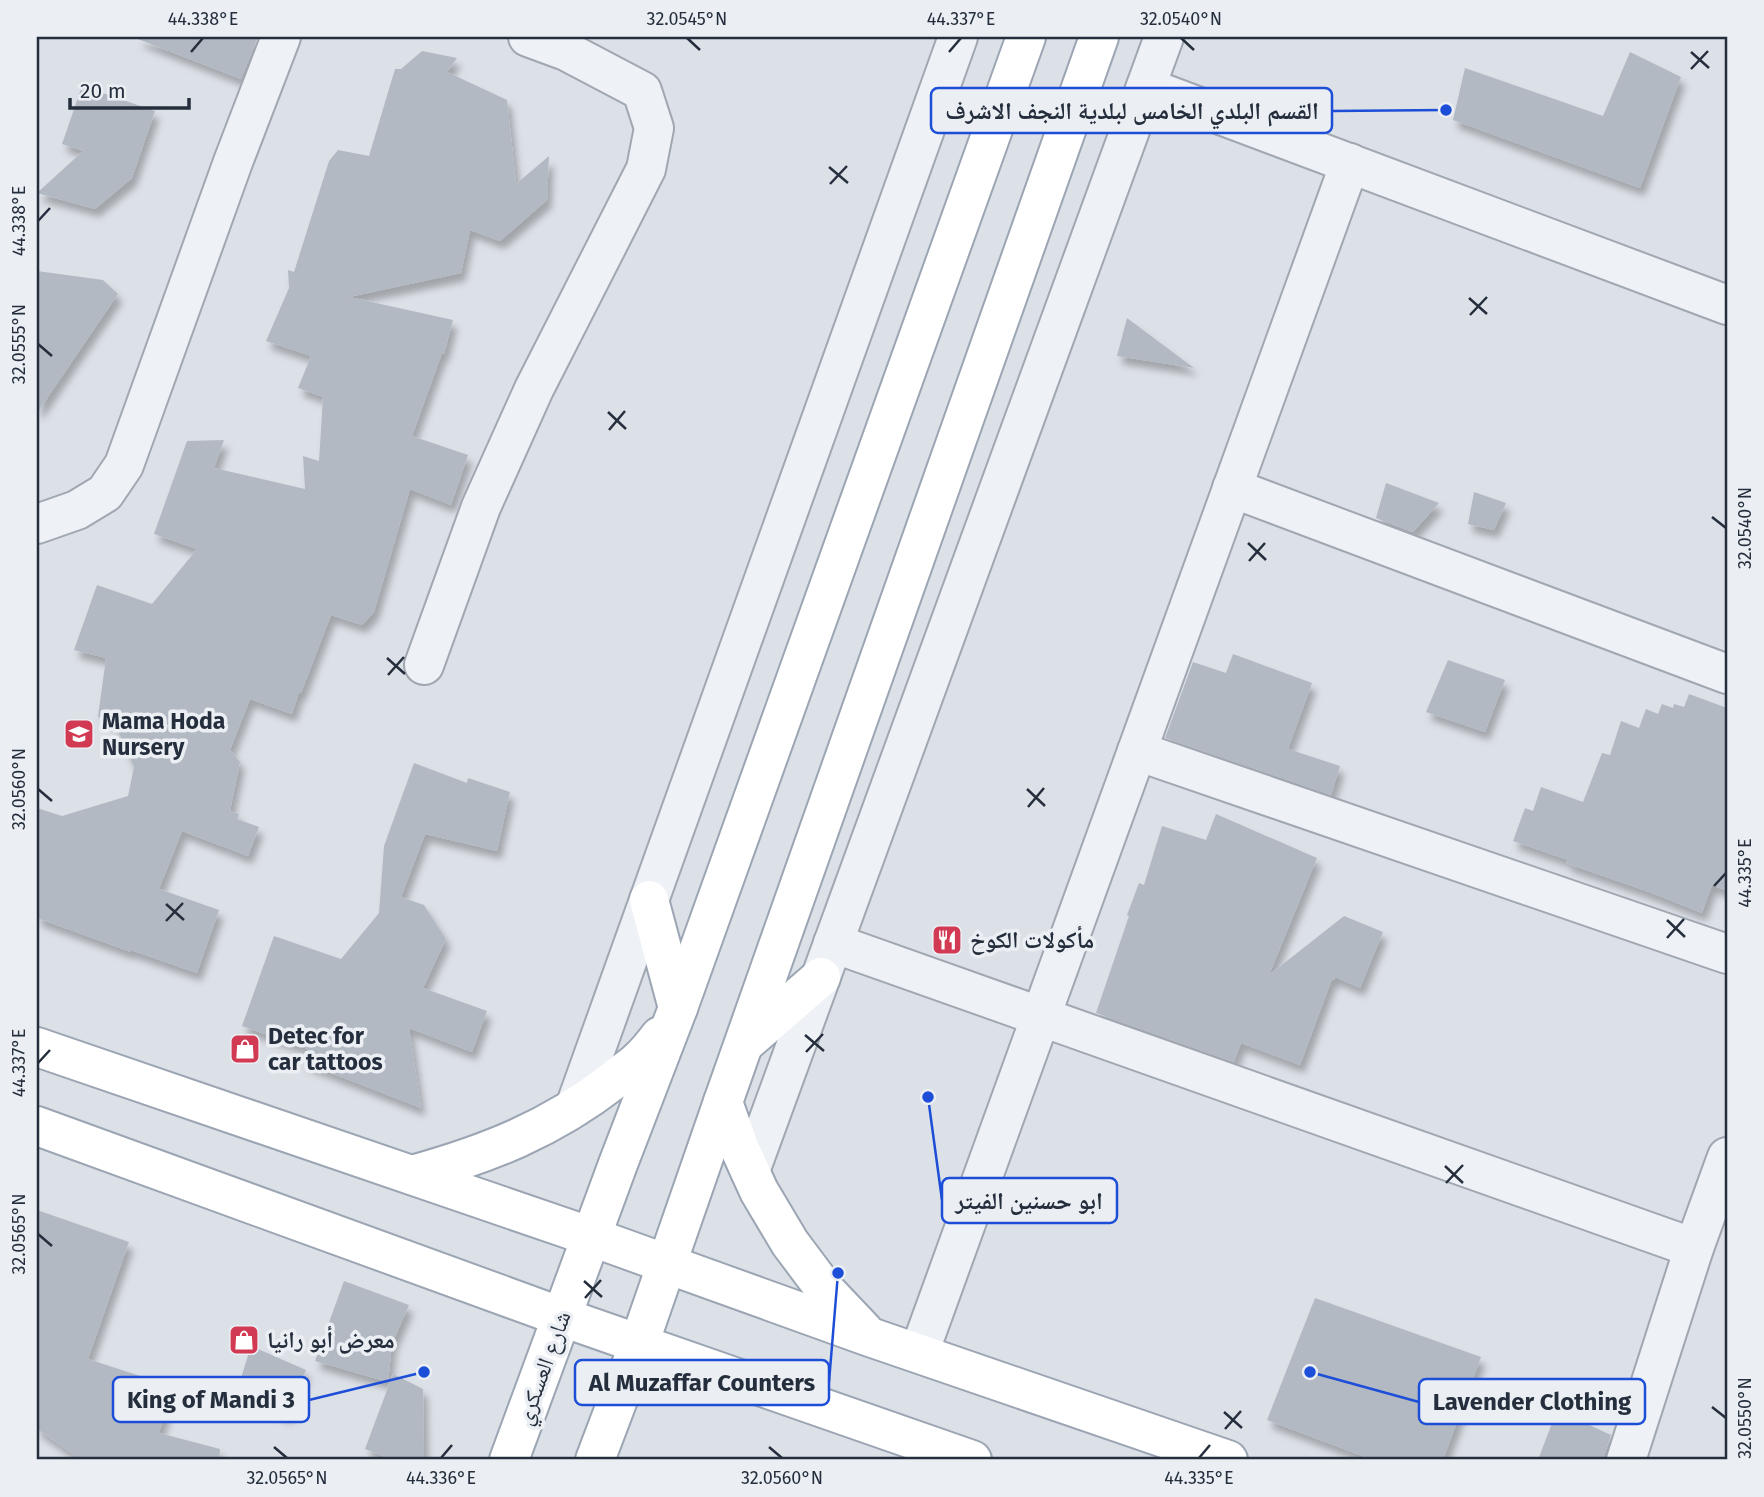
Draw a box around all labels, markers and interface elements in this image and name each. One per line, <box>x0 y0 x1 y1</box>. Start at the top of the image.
text: 44.338°E <box>168 8 238 30</box>
text: 32.0545°N <box>647 8 727 30</box>
text: 44.337°E <box>927 8 995 30</box>
text: 32.0540°N <box>1140 8 1222 30</box>
scale bar <box>70 66 189 110</box>
text: 20 m <box>80 78 126 104</box>
callout: القسم البلدي الخامس لبلدية النجف الاشرف <box>931 88 1332 133</box>
text: القسم البلدي الخامس لبلدية النجف الاشرف <box>945 97 1319 130</box>
text: 44.338°E <box>8 186 30 256</box>
text: 32.0555°N <box>8 304 30 384</box>
text: 32.0540°N <box>1734 487 1756 569</box>
place label: Mama Hoda Nursery <box>102 707 225 761</box>
school or university icon: Mama Hoda Nursery <box>62 717 96 751</box>
text: 32.0560°N <box>8 748 30 830</box>
text: 44.335°E <box>1734 838 1756 908</box>
restaurant icon: مأكولات الكوخ <box>930 923 964 957</box>
place label: مأكولات الكوخ <box>970 925 1094 955</box>
place label: Detec for car tattoos <box>268 1022 383 1076</box>
text: 44.337°E <box>8 1029 30 1097</box>
shop icon: Detec for car tattoos <box>228 1032 262 1066</box>
callout: ابو حسنين الفيتر <box>942 1178 1117 1223</box>
text: ابو حسنين الفيتر <box>954 1187 1103 1215</box>
text: 32.0565°N <box>8 1194 30 1274</box>
street label: شارع العسكري <box>509 1307 581 1430</box>
shop icon: معرض أبو رانيا <box>227 1323 261 1357</box>
place label: معرض أبو رانيا <box>267 1325 395 1354</box>
callout: Al Muzaffar Counters <box>575 1360 829 1405</box>
text: Al Muzaffar Counters <box>588 1369 816 1397</box>
callout: King of Mandi 3 <box>113 1377 309 1422</box>
text: 32.0550°N <box>1734 1377 1756 1459</box>
callout: Lavender Clothing <box>1419 1379 1645 1424</box>
text: King of Mandi 3 <box>127 1386 295 1414</box>
text: Lavender Clothing <box>1433 1388 1632 1416</box>
text: 32.0565°N <box>247 1467 327 1489</box>
text: 44.336°E <box>406 1467 476 1489</box>
text: 32.0560°N <box>741 1467 823 1489</box>
text: 44.335°E <box>1164 1467 1234 1489</box>

